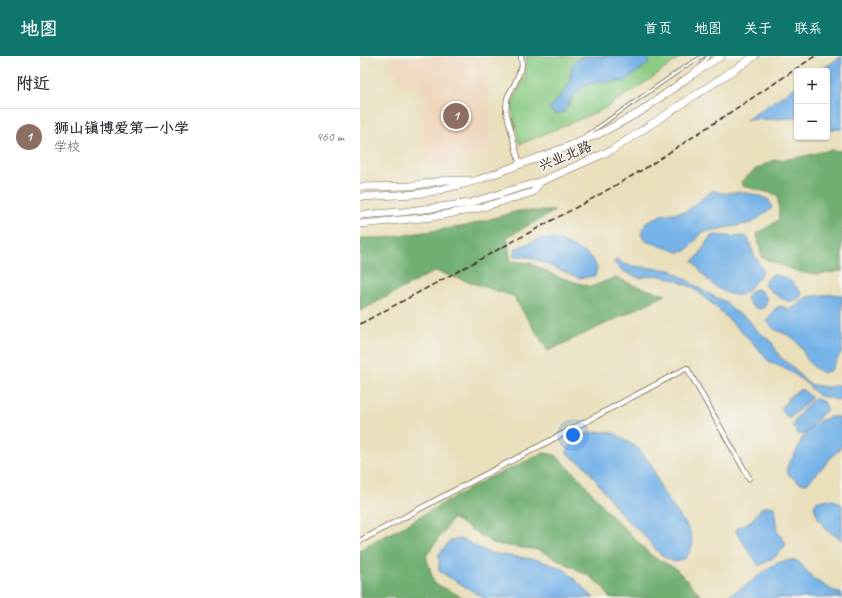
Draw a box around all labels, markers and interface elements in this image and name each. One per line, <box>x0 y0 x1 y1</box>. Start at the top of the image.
text: 地图 <box>20 17 58 41</box>
text: 首页 <box>644 20 672 37</box>
text: 地图 <box>694 20 722 37</box>
text: 关于 <box>744 20 772 37</box>
text: 联系 <box>794 20 822 37</box>
map controls <box>794 68 830 140</box>
button: + <box>794 68 830 104</box>
text: 附近 <box>16 73 50 94</box>
pin: 1 <box>443 101 469 131</box>
button: − <box>794 104 830 140</box>
text: 狮山镇博爱第一小学 <box>54 119 189 138</box>
text: 1 <box>26 129 32 145</box>
text: 460 m <box>316 129 344 145</box>
street label: 兴业北路 <box>536 137 594 175</box>
text: 学校 <box>54 139 80 155</box>
your location <box>563 425 583 445</box>

